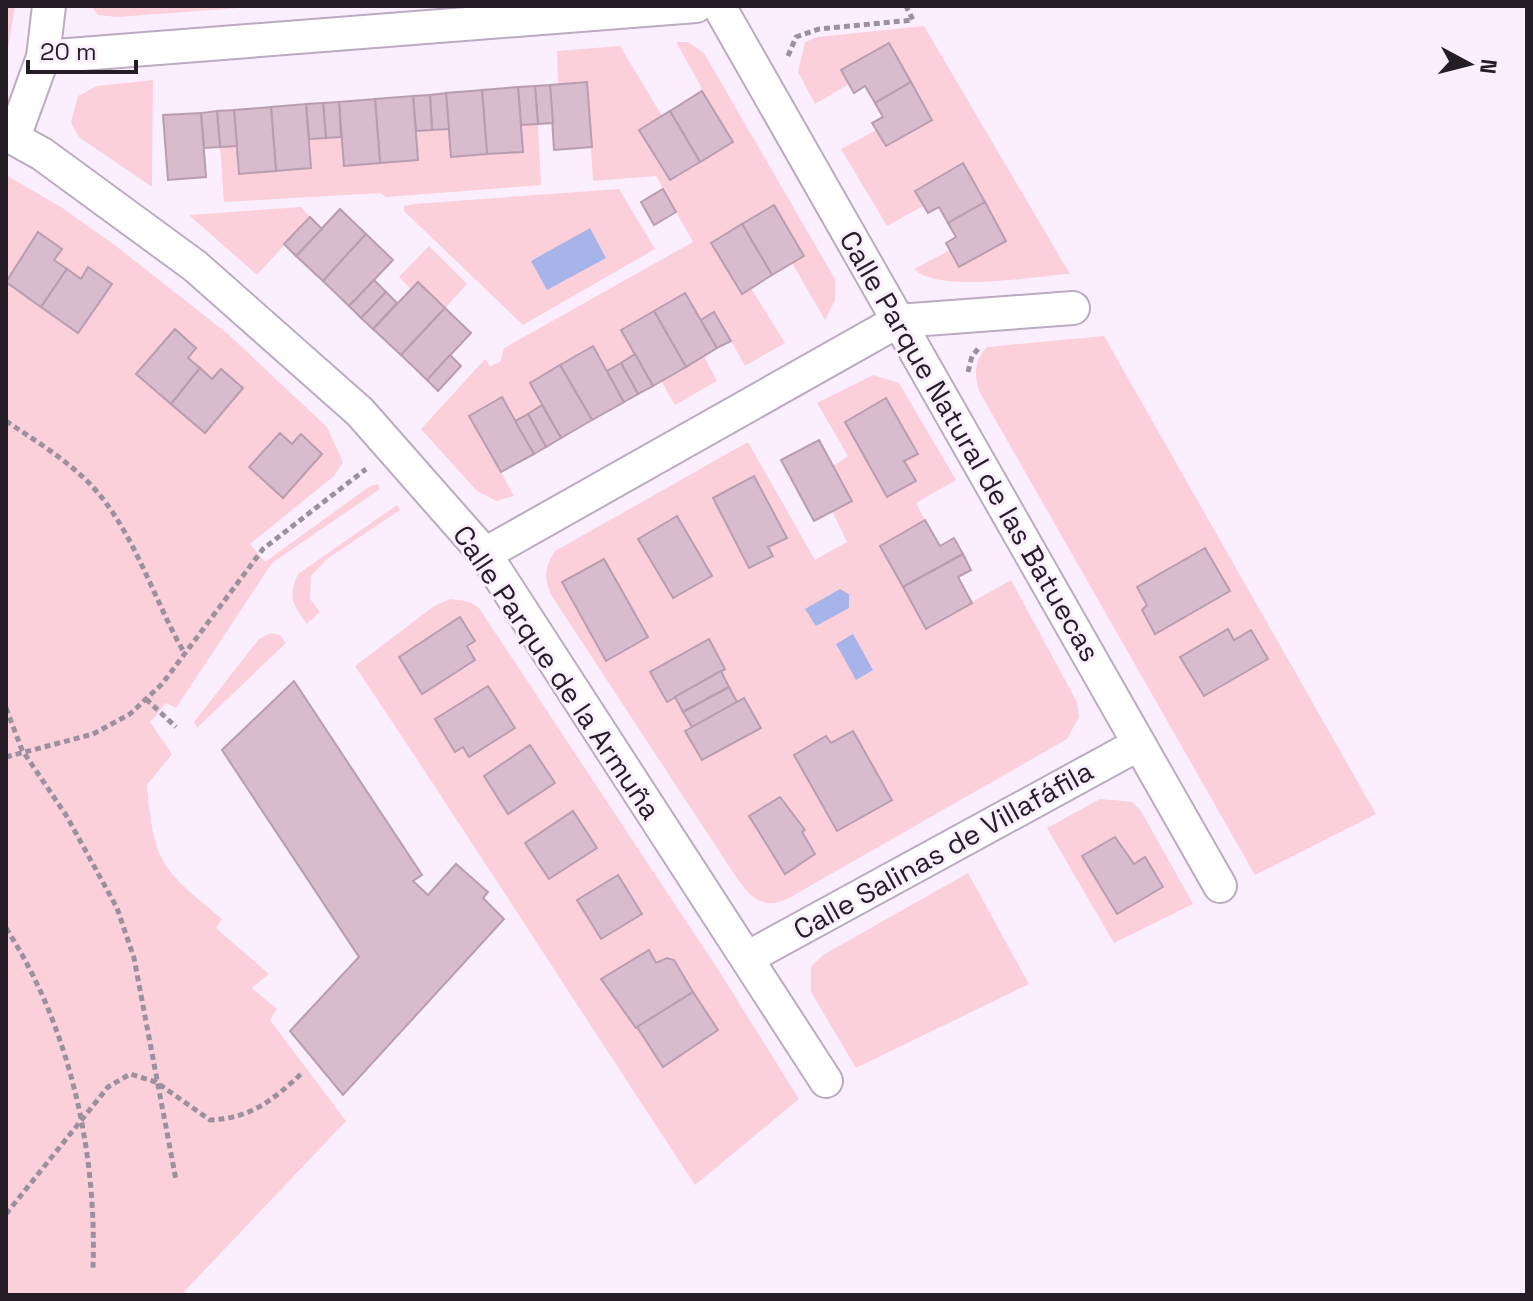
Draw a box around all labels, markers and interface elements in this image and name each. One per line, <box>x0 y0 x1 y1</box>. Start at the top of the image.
scale bar <box>28 24 136 74</box>
north arrow <box>1429 24 1509 104</box>
text: 20 m <box>40 36 97 67</box>
text: N <box>1474 57 1504 75</box>
street label: Calle Parque Natural de las Batuecas <box>832 224 1108 668</box>
street label: Calle Parque de la Armuña <box>445 518 669 826</box>
street label: Calle Salinas de Villafáfila <box>787 753 1099 947</box>

